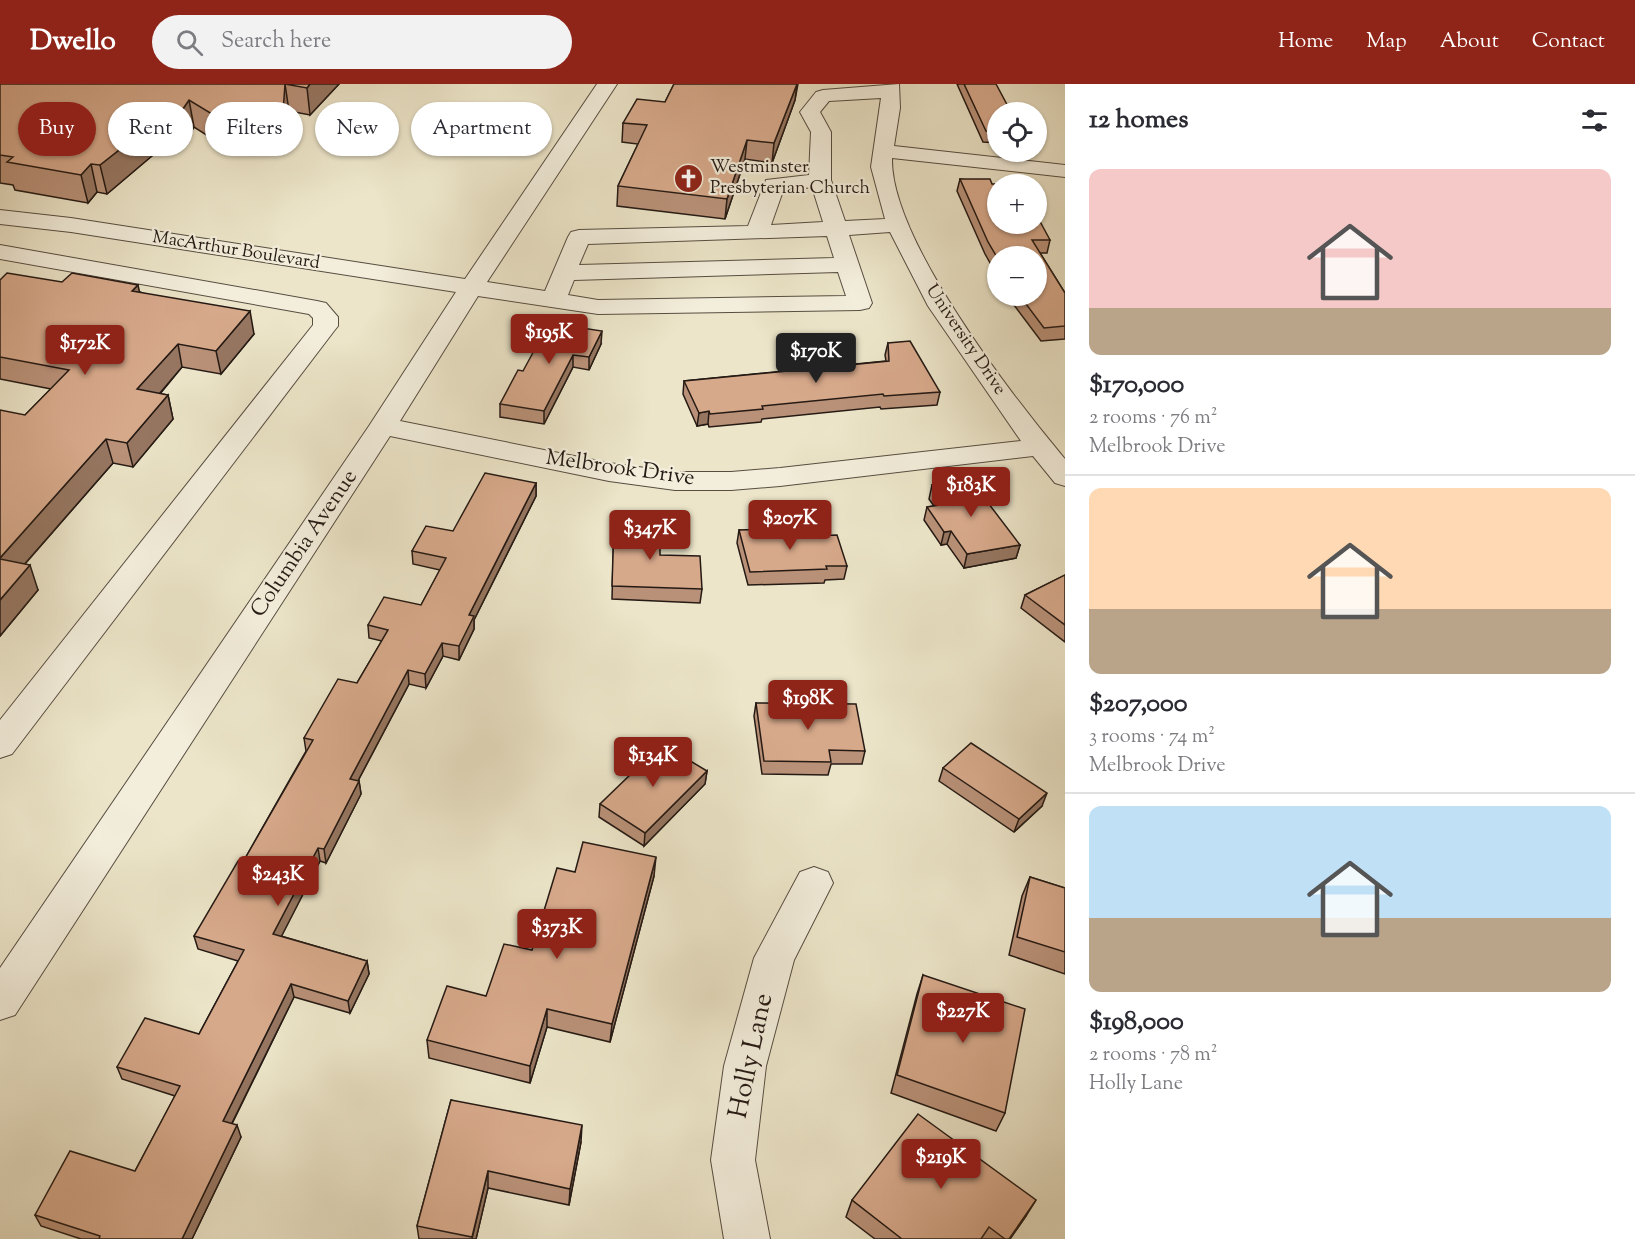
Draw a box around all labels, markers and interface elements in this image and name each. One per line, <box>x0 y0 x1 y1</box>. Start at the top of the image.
search box <box>152 15 572 69</box>
text: Dwello <box>30 22 116 62</box>
icon: search <box>173 26 206 59</box>
text: Search here <box>221 26 331 58</box>
text: Home <box>1278 27 1333 57</box>
text: Map <box>1366 27 1407 57</box>
text: About <box>1440 27 1499 57</box>
text: Contact <box>1532 27 1605 57</box>
chip: Buy <box>18 102 96 156</box>
chip: Rent <box>108 102 193 156</box>
chip: Filters <box>205 102 303 156</box>
chip: New <box>315 102 399 156</box>
chip: Apartment <box>411 102 552 156</box>
map controls <box>987 102 1047 306</box>
button: locate <box>987 102 1047 162</box>
text: 12 homes <box>1089 102 1188 139</box>
icon: filters <box>1578 104 1611 137</box>
place label: Westminster Presbyterian Church <box>710 155 870 202</box>
church icon: Westminster Presbyterian Church <box>673 162 705 194</box>
button: + <box>987 174 1047 234</box>
icon: home <box>1296 208 1404 316</box>
street label: MacArthur Boulevard <box>150 225 322 277</box>
button: − <box>987 246 1047 306</box>
street label: University Drive <box>918 279 1012 401</box>
pin: $195K <box>507 314 591 365</box>
text: $195K <box>525 319 573 348</box>
pin: $172K <box>43 325 127 376</box>
text: $172K <box>59 330 111 359</box>
pin: $170K <box>774 333 858 384</box>
text: $170K <box>790 338 842 367</box>
text: $170,000 <box>1089 367 1184 404</box>
text: 2 rooms · 76 m² <box>1089 404 1217 433</box>
text: Melbrook Drive <box>1089 433 1226 462</box>
street label: Melbrook Drive <box>543 443 697 495</box>
street label: Columbia Avenue <box>244 464 366 624</box>
pin: $183K <box>929 467 1013 518</box>
text: $183K <box>946 472 996 501</box>
pin: $207K <box>748 500 832 551</box>
text: $207K <box>762 505 818 534</box>
pin: $347K <box>608 510 692 561</box>
text: $347K <box>623 515 677 544</box>
icon: home <box>1296 527 1404 635</box>
pin: $198K <box>766 680 850 731</box>
text: $198K <box>782 685 834 714</box>
text: $207,000 <box>1089 686 1188 723</box>
text: 3 rooms · 74 m² <box>1089 723 1215 752</box>
pin: $134K <box>611 737 695 788</box>
text: $134K <box>628 742 678 771</box>
text: Melbrook Drive <box>1089 752 1226 781</box>
icon: home <box>1296 845 1404 953</box>
pin: $243K <box>236 856 320 907</box>
text: $243K <box>252 861 304 890</box>
pin: $373K <box>515 909 599 960</box>
text: $373K <box>531 914 583 943</box>
street label: Holly Lane <box>720 990 784 1122</box>
pin: $227K <box>921 993 1005 1044</box>
text: $227K <box>936 998 990 1027</box>
text: $198,000 <box>1089 1004 1184 1041</box>
text: 2 rooms · 78 m² <box>1089 1041 1218 1070</box>
text: Holly Lane <box>1089 1070 1183 1099</box>
pin: $219K <box>899 1139 983 1190</box>
text: $219K <box>916 1144 966 1173</box>

